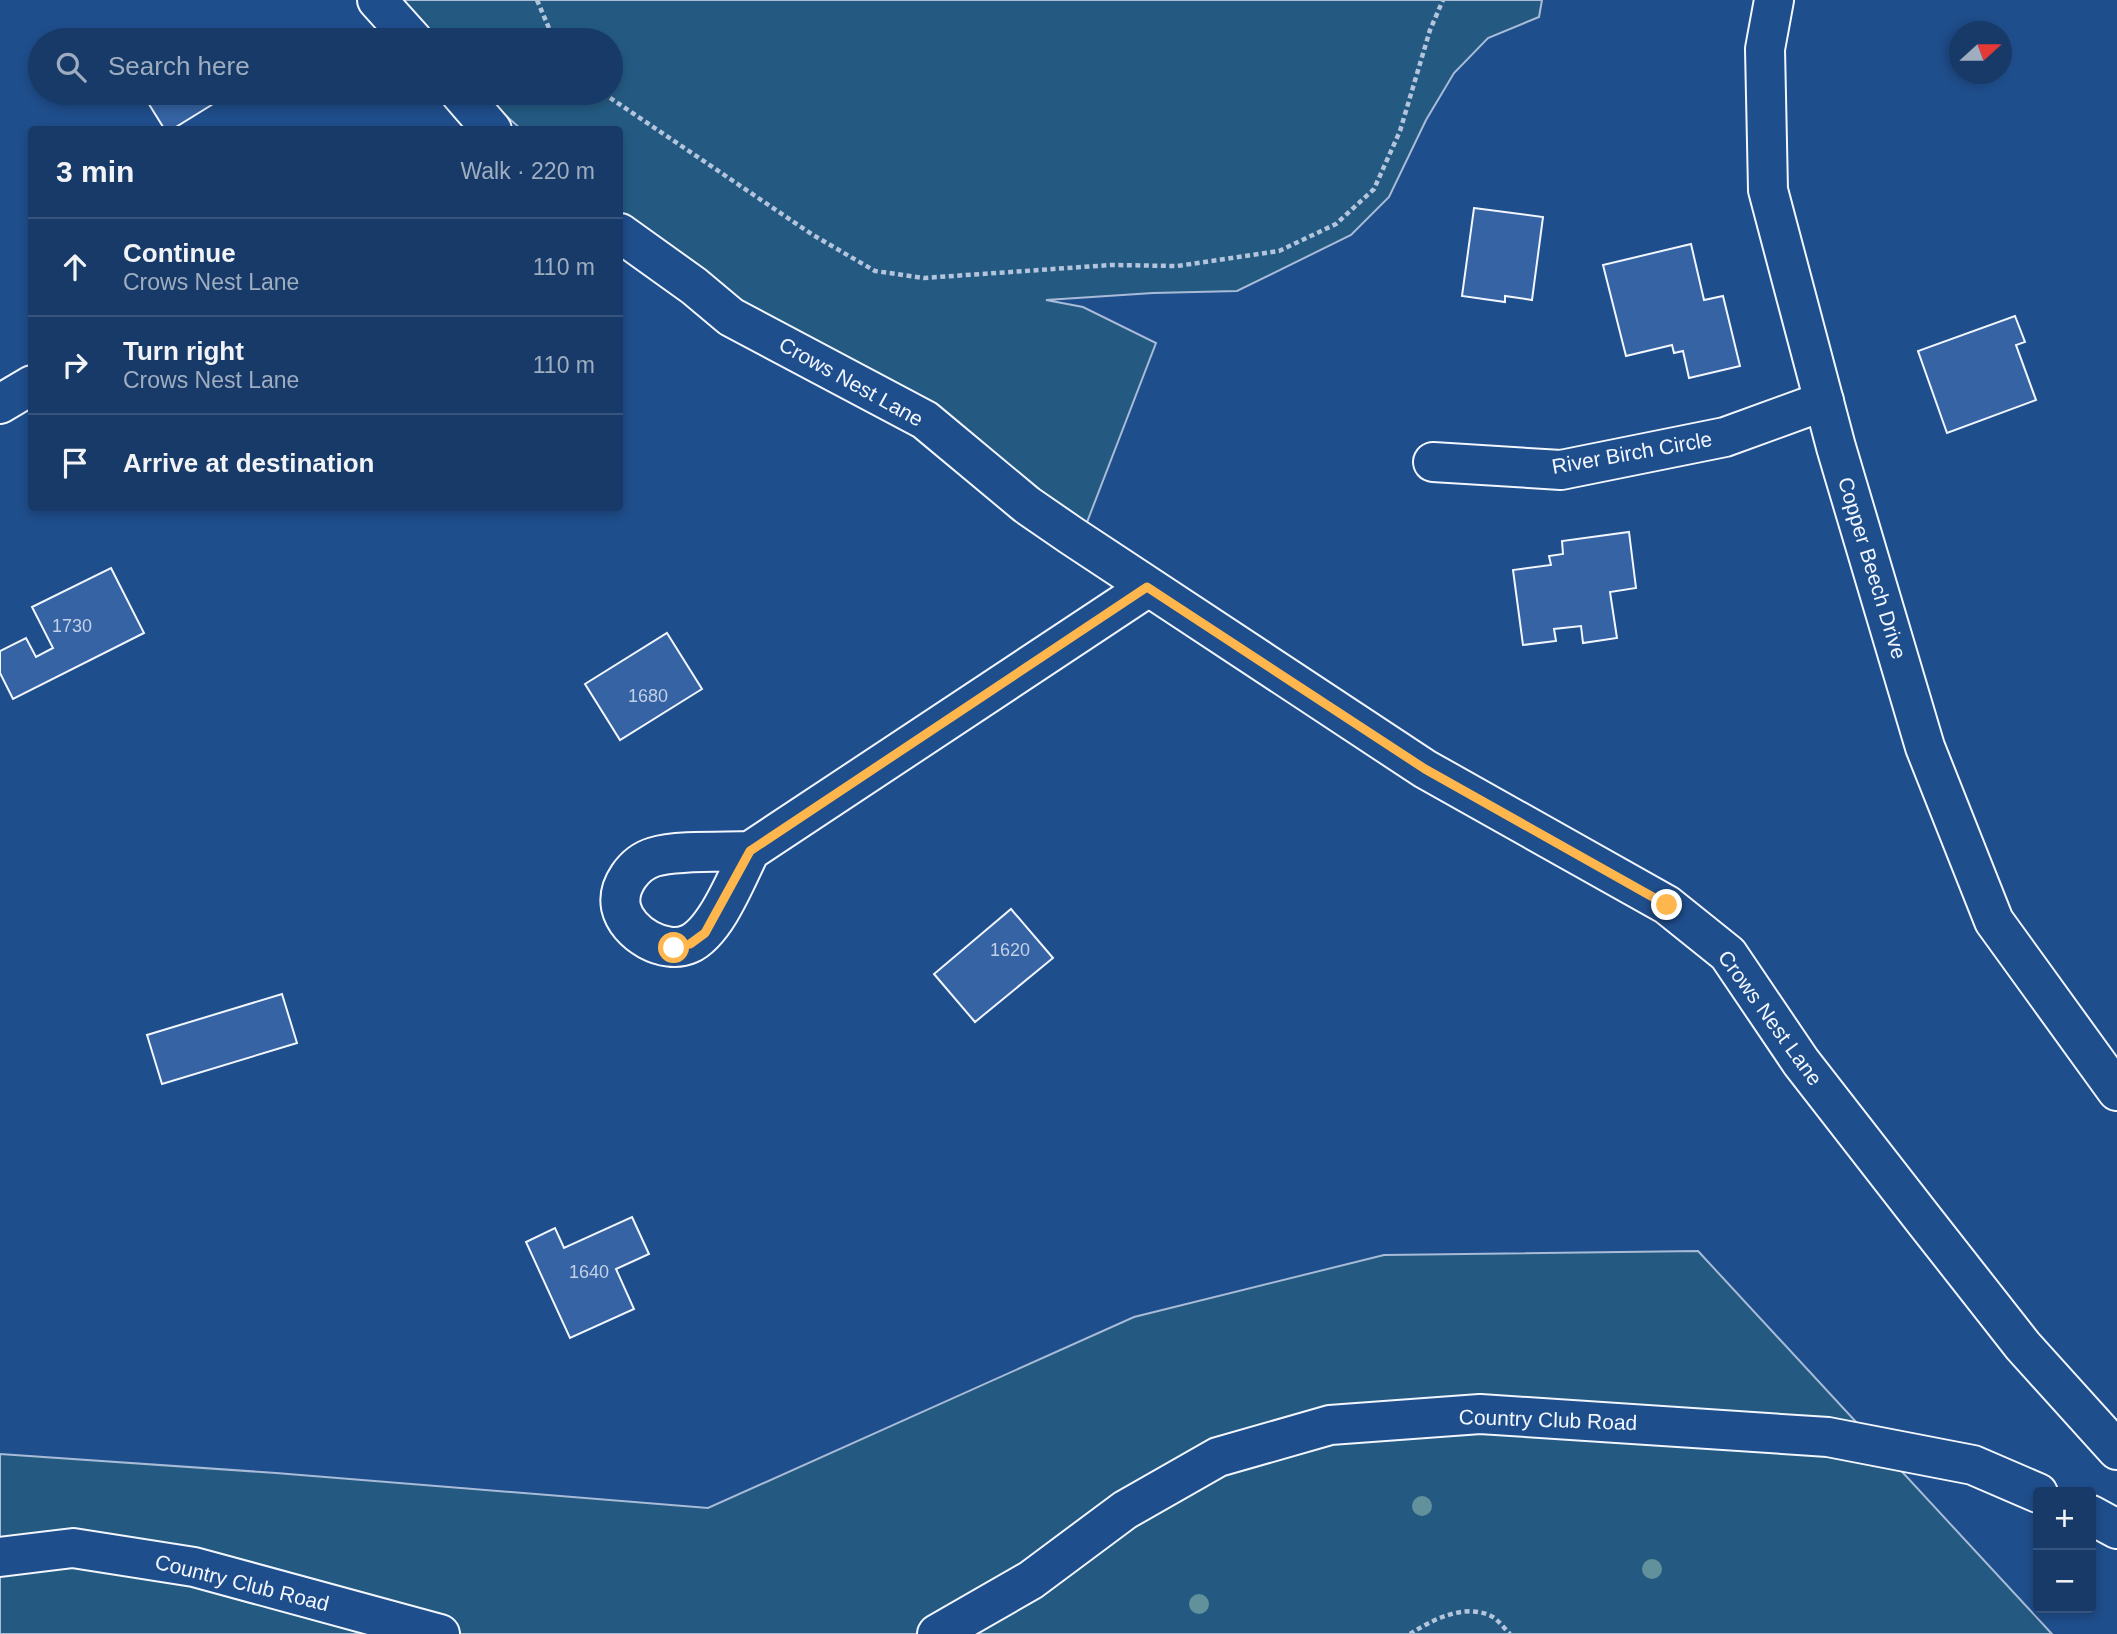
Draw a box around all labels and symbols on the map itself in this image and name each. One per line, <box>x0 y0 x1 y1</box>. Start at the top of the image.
north arrow <box>1949 21 2012 84</box>
street label: Crows Nest Lane <box>775 332 927 431</box>
street label: River Birch Circle <box>1550 427 1714 478</box>
street label: Copper Beech Drive <box>1834 474 1911 662</box>
house number: 1730 <box>52 616 92 636</box>
house number: 1680 <box>628 686 668 706</box>
route end <box>1651 889 1682 920</box>
route start <box>658 932 689 963</box>
house number: 1620 <box>990 940 1030 960</box>
street label: Crows Nest Lane <box>1714 946 1827 1090</box>
house number: 1640 <box>569 1262 609 1282</box>
street label: Country Club Road <box>1458 1405 1638 1434</box>
street label: Country Club Road <box>153 1550 332 1615</box>

